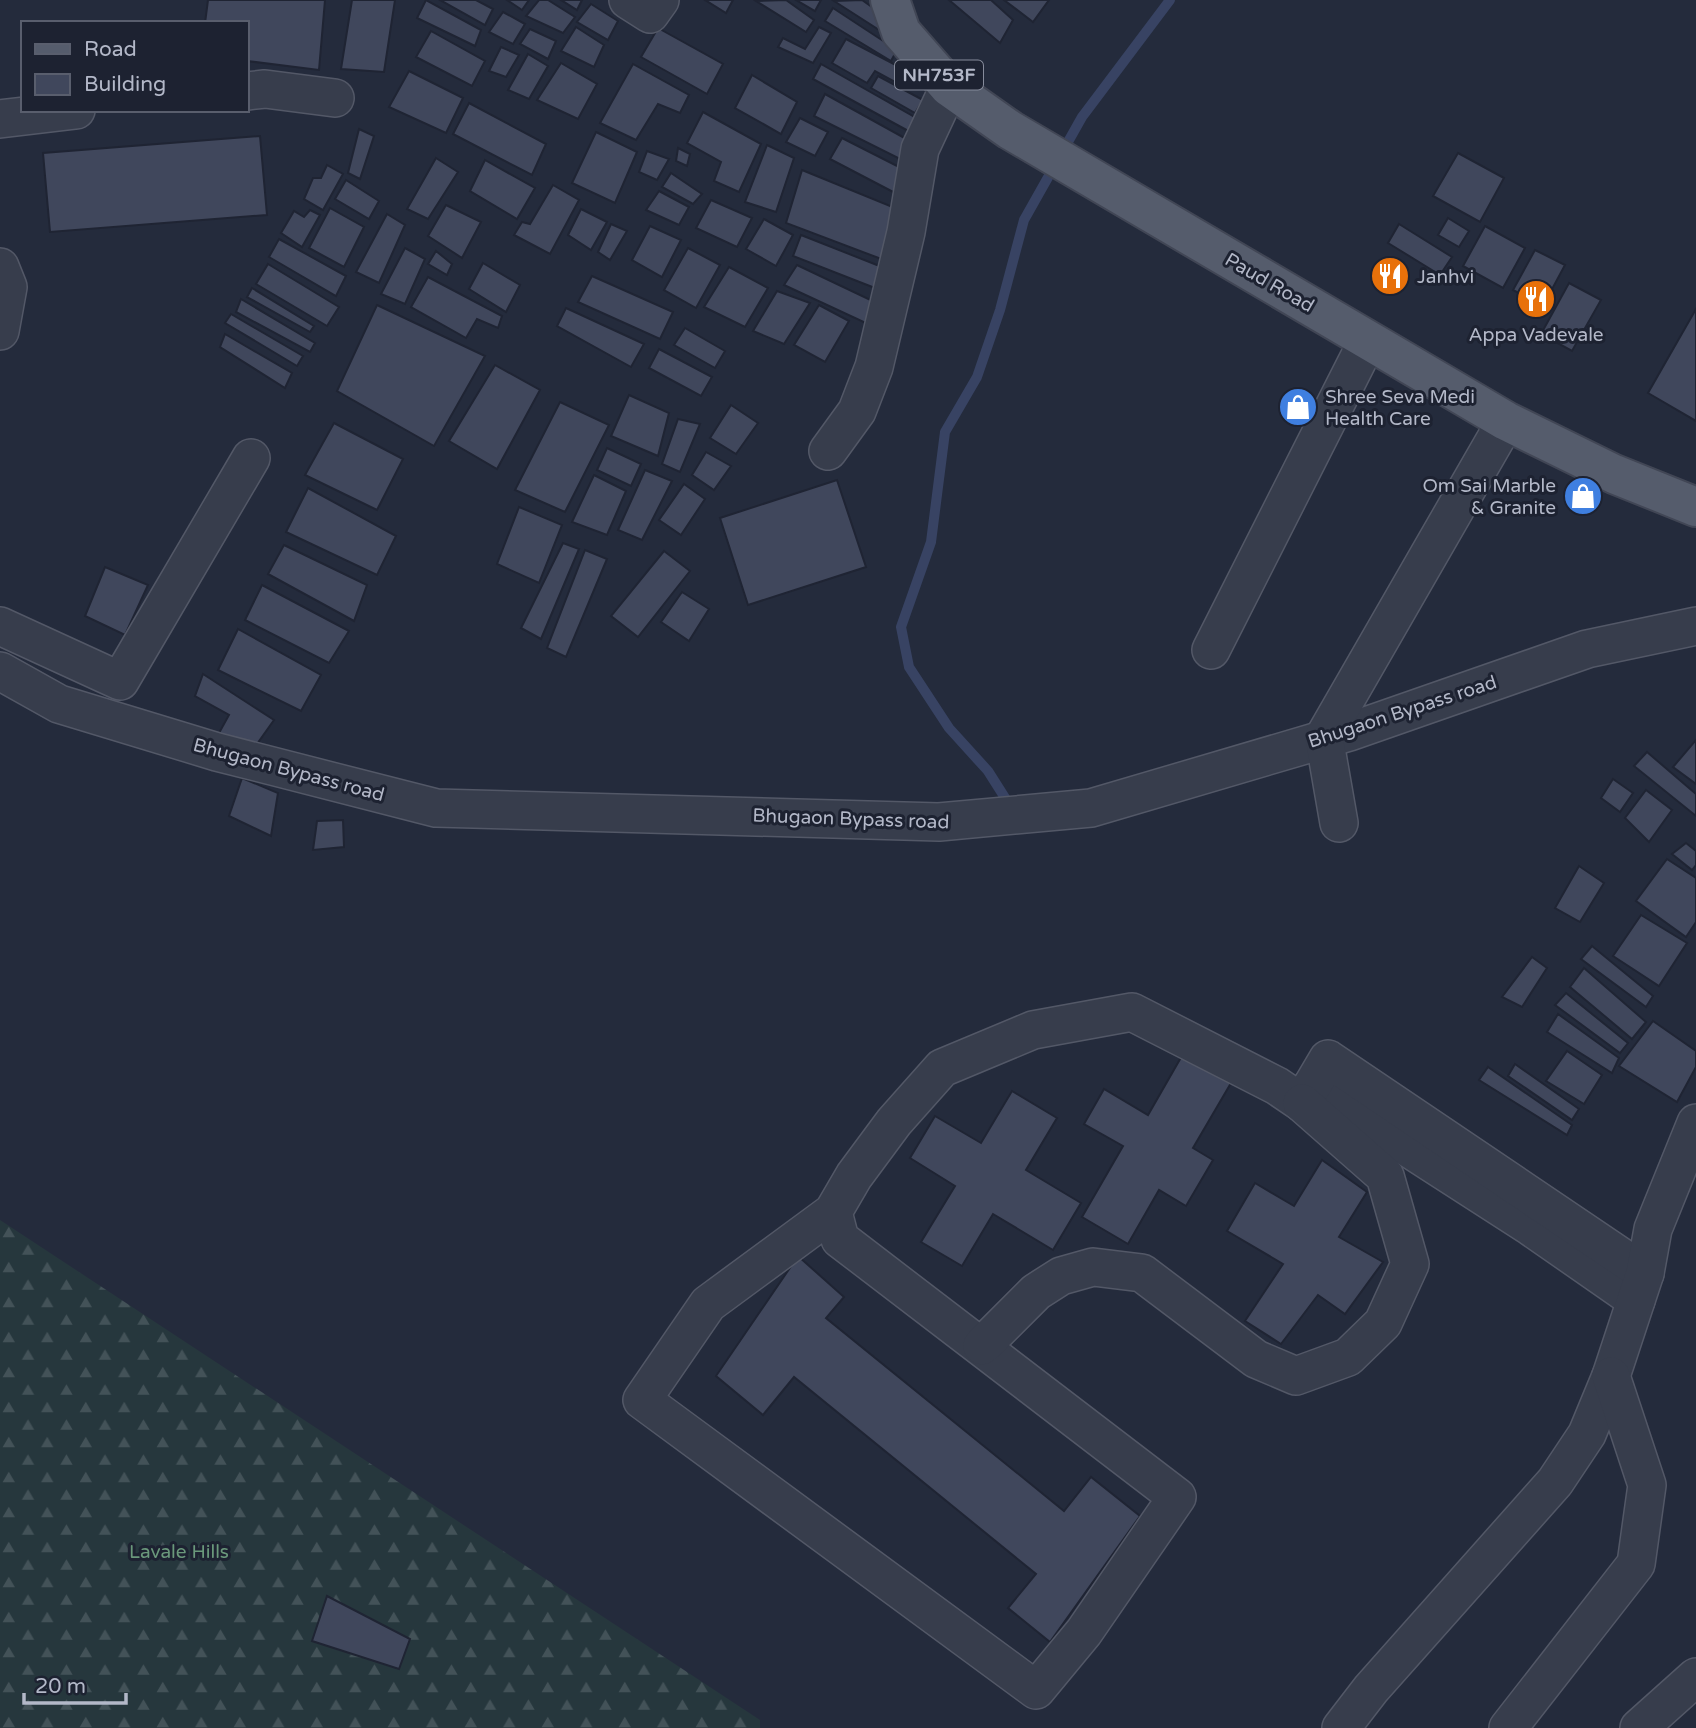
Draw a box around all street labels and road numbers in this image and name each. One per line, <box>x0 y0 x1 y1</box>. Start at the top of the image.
road number: NH753F <box>895 60 983 90</box>
street label: Paud Road <box>1221 249 1318 317</box>
street label: Bhugaon Bypass road <box>1305 671 1499 753</box>
street label: Bhugaon Bypass road <box>191 734 387 806</box>
street label: Bhugaon Bypass road <box>752 805 950 833</box>

